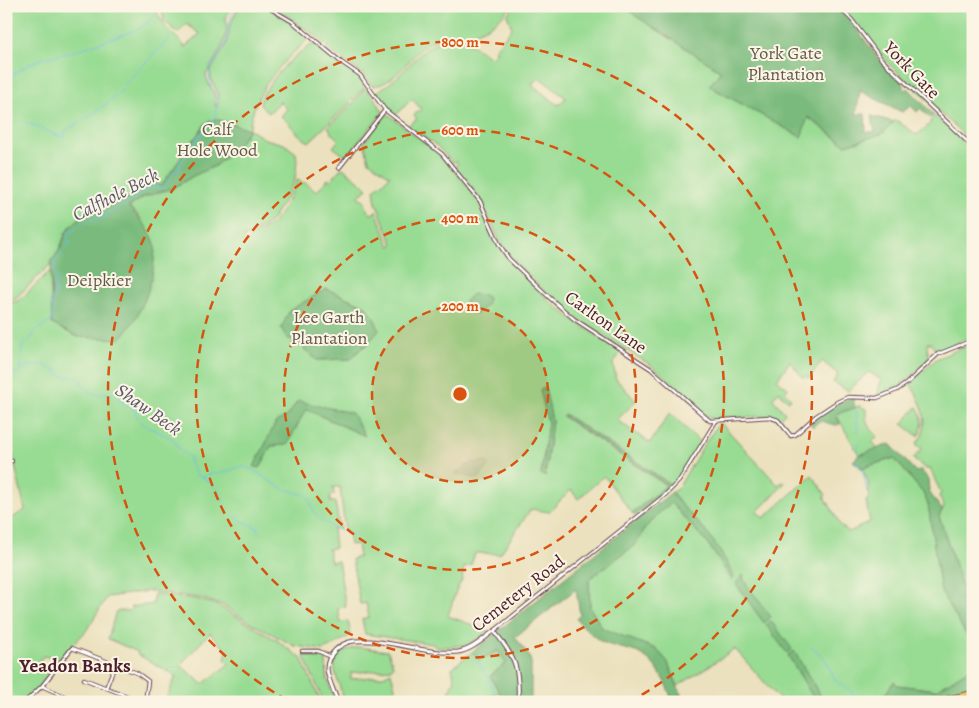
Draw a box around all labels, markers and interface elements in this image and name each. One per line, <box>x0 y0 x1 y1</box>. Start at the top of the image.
text: 800 m <box>441 32 479 52</box>
street label: York Gate <box>878 35 945 104</box>
park label: York Gate Plantation <box>748 41 825 86</box>
park label: Calf Hole Wood <box>176 117 258 162</box>
text: 600 m <box>441 120 479 140</box>
water label: Calfhole Beck <box>68 162 163 228</box>
text: 400 m <box>441 208 479 228</box>
park label: Deipkier <box>67 268 131 292</box>
street label: Carlton Lane <box>560 285 652 359</box>
text: 200 m <box>441 296 479 316</box>
park label: Lee Garth Plantation <box>291 305 368 350</box>
water label: Shaw Beck <box>110 378 187 442</box>
centre of rings <box>451 385 469 403</box>
street label: Cemetery Road <box>466 549 570 637</box>
district label: Yeadon Banks <box>18 653 131 679</box>

